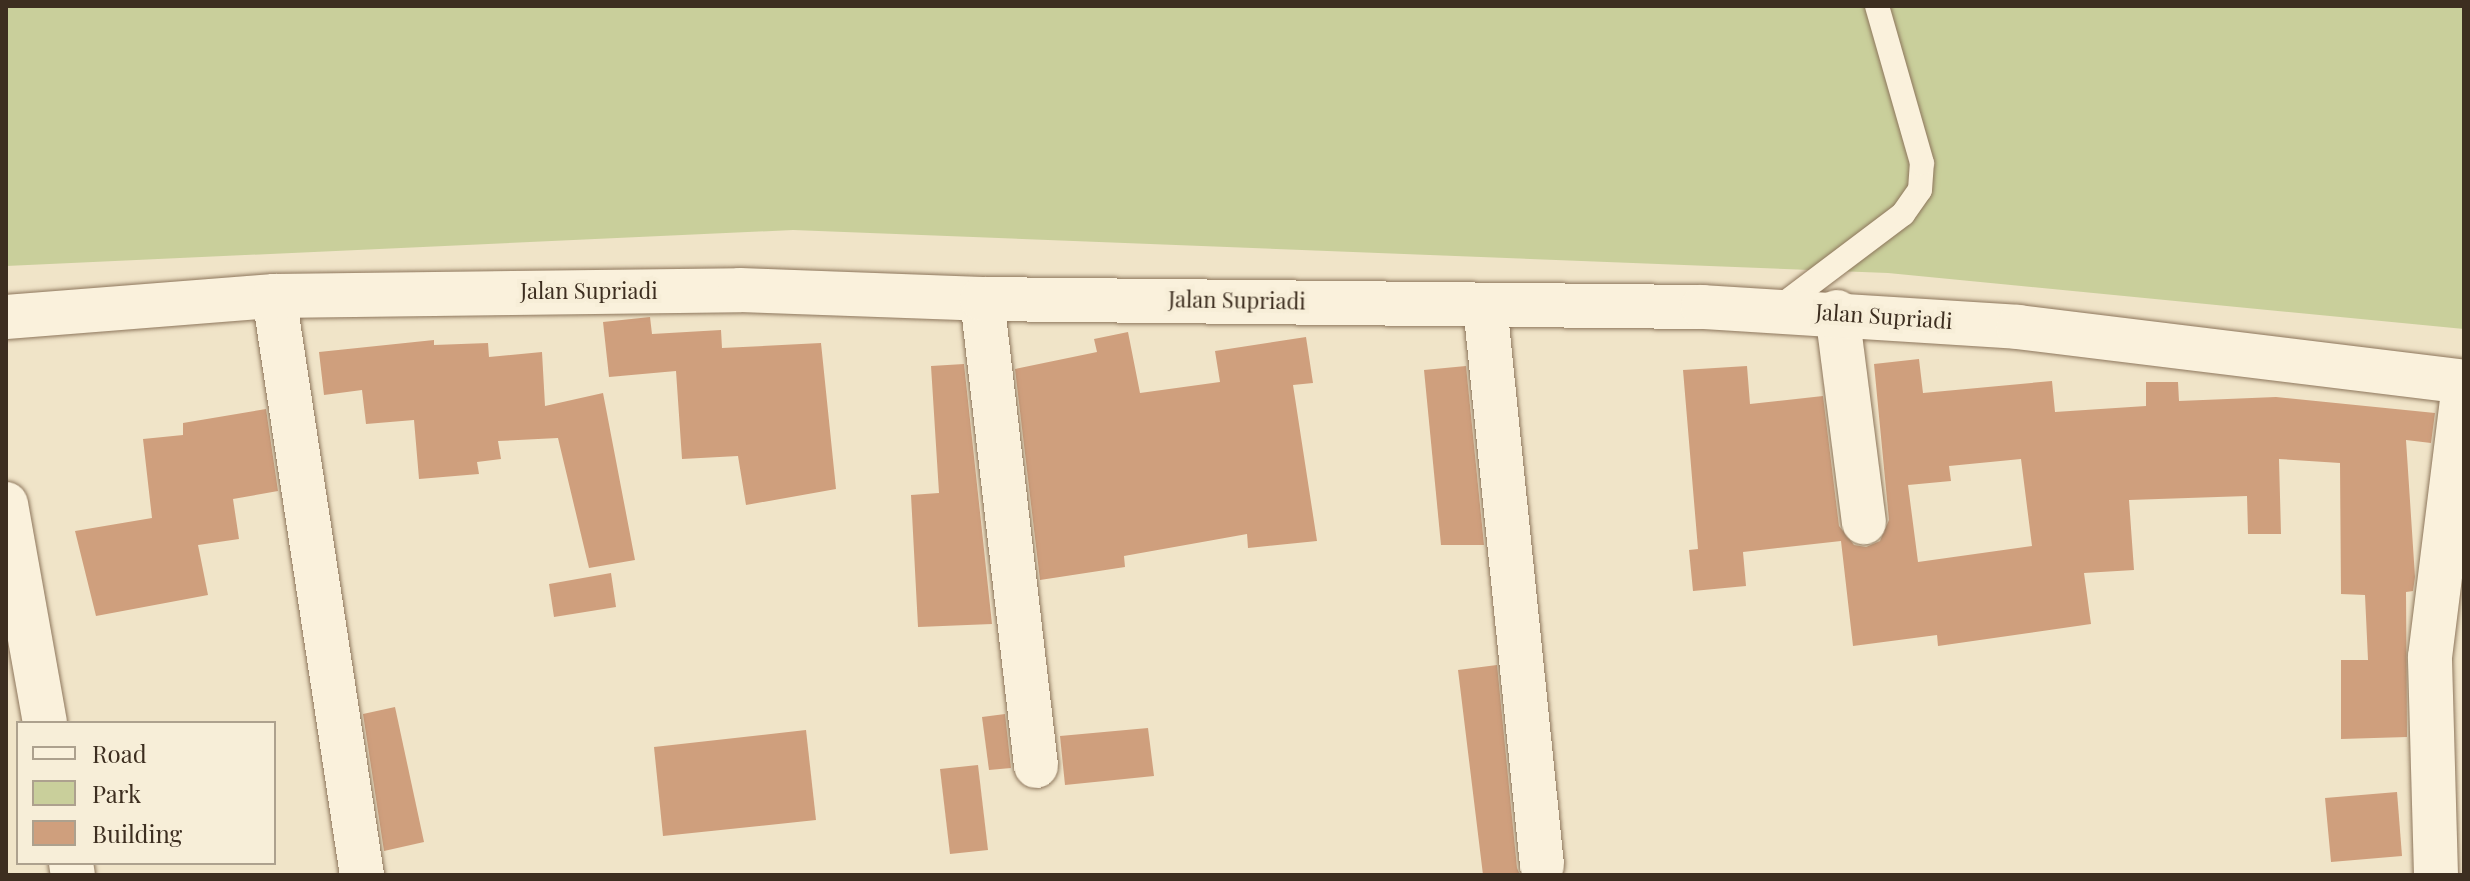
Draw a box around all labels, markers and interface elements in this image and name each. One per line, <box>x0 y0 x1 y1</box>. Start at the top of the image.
street label: Jalan Supriadi <box>520 278 658 304</box>
street label: Jalan Supriadi <box>1168 286 1306 314</box>
street label: Jalan Supriadi <box>1815 298 1953 334</box>
legend <box>16 721 276 865</box>
text: Road <box>92 737 147 769</box>
text: Park <box>92 777 141 809</box>
text: Building <box>92 817 182 849</box>

